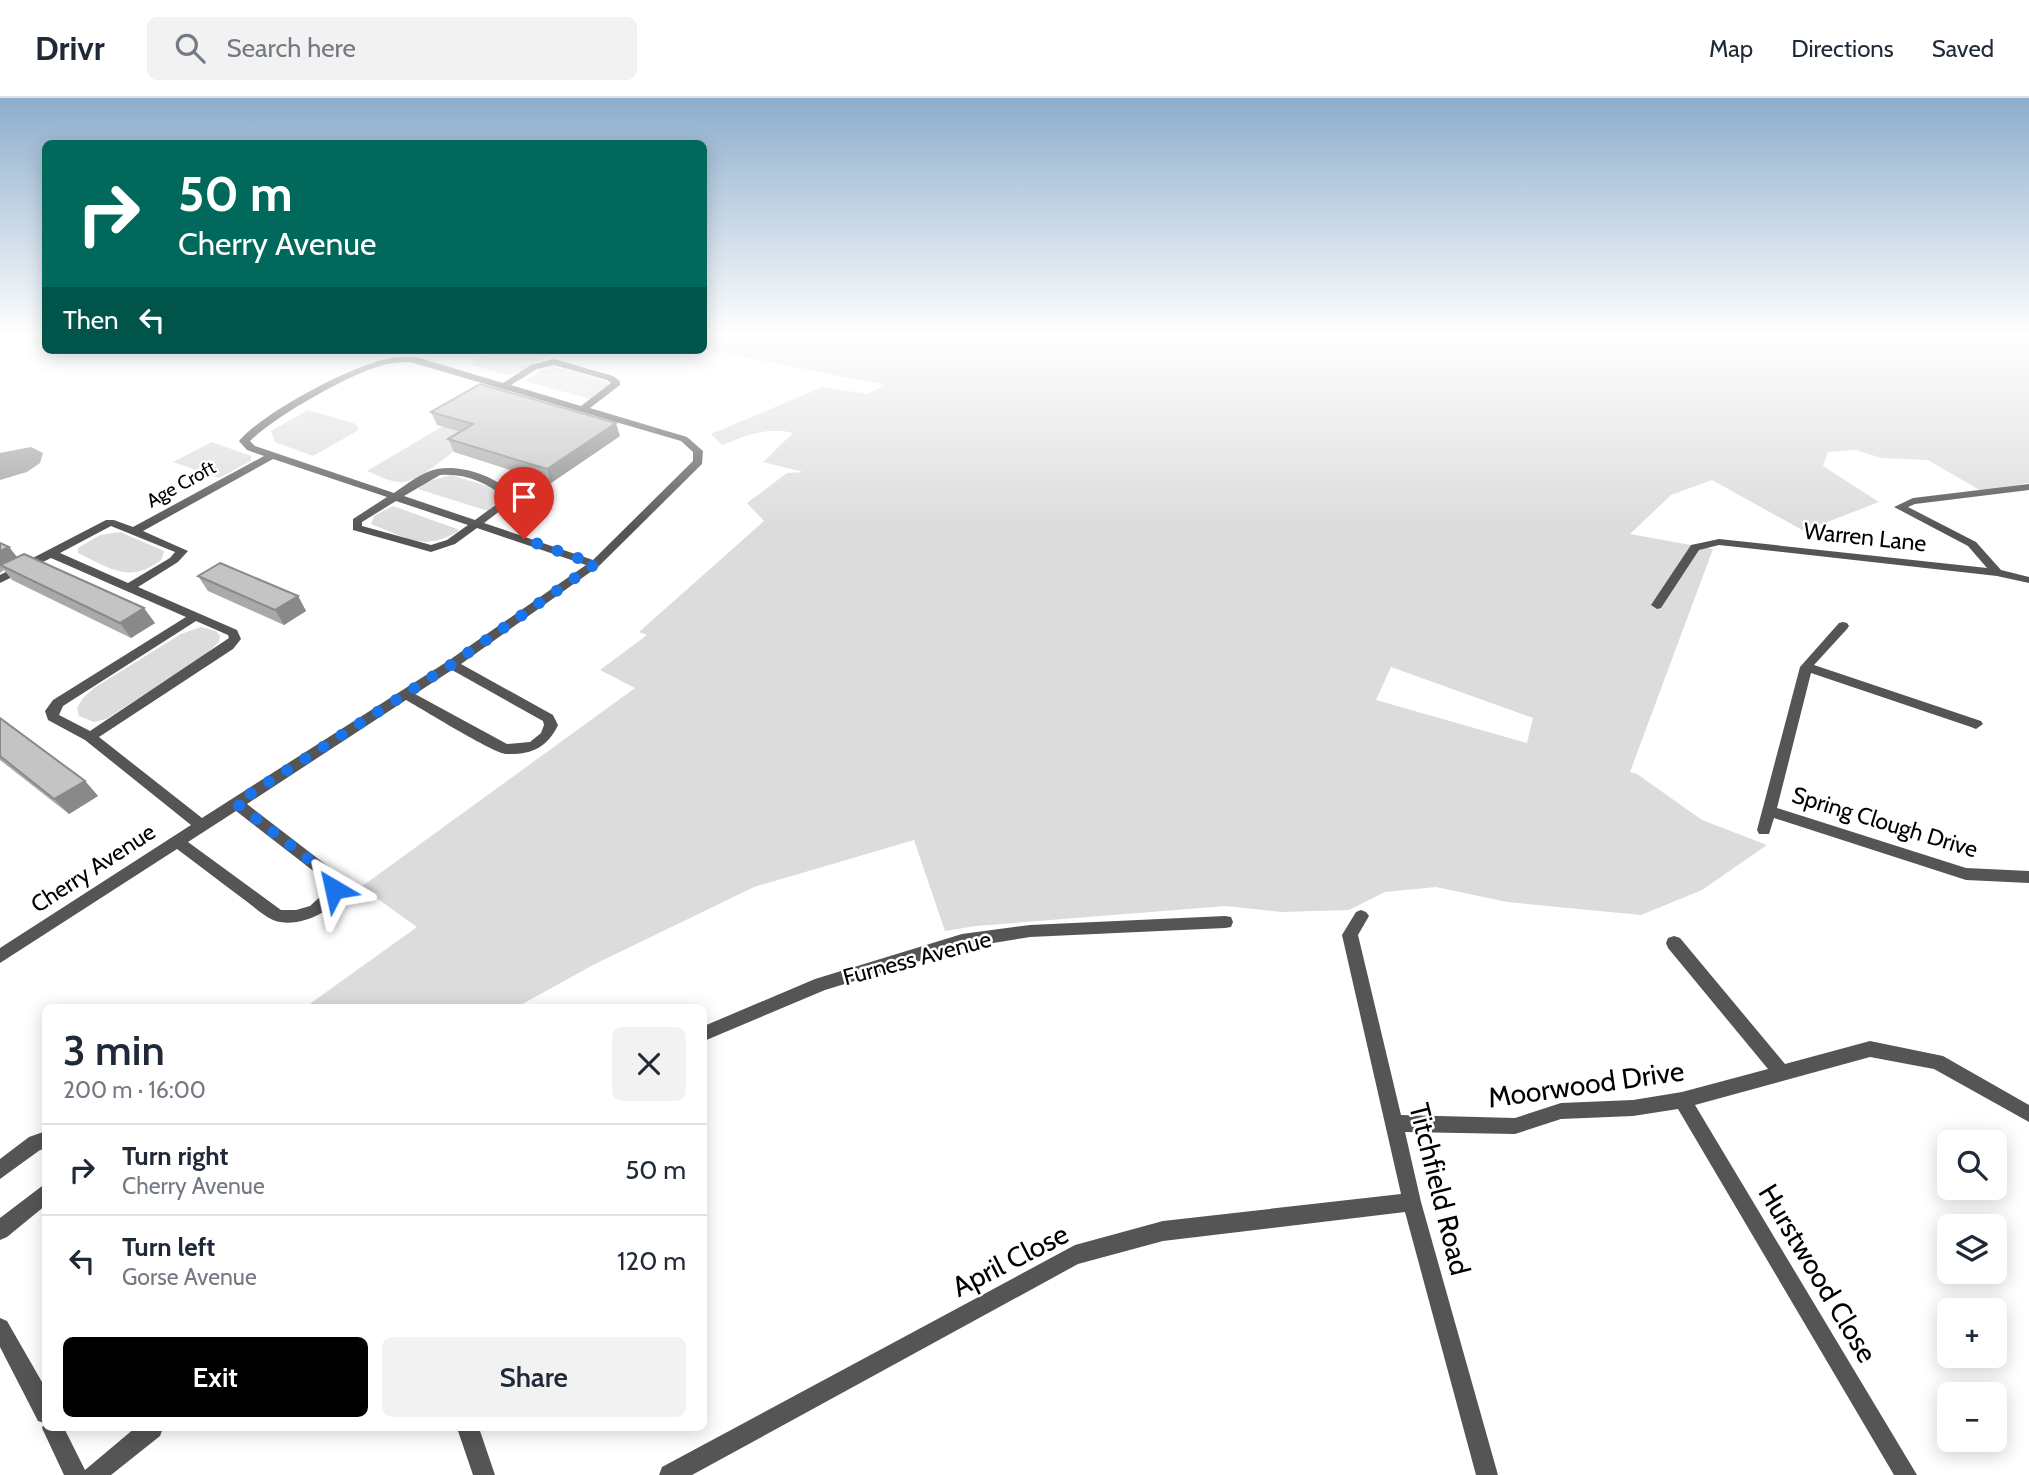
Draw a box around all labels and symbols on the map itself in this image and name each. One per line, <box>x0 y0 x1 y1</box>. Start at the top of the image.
street label: Age Croft <box>142 455 220 512</box>
pin <box>494 467 554 539</box>
street label: Warren Lane <box>1802 517 1928 557</box>
street label: Spring Clough Drive <box>1789 780 1981 864</box>
street label: Cherry Avenue <box>26 817 161 919</box>
position arrow <box>297 852 371 926</box>
street label: Furness Avenue <box>840 925 994 991</box>
street label: Moorwood Drive <box>1486 1053 1686 1115</box>
street label: Titchfield Road <box>1402 1099 1478 1279</box>
street label: Hurstwood Close <box>1751 1178 1885 1368</box>
street label: April Close <box>946 1216 1074 1304</box>

